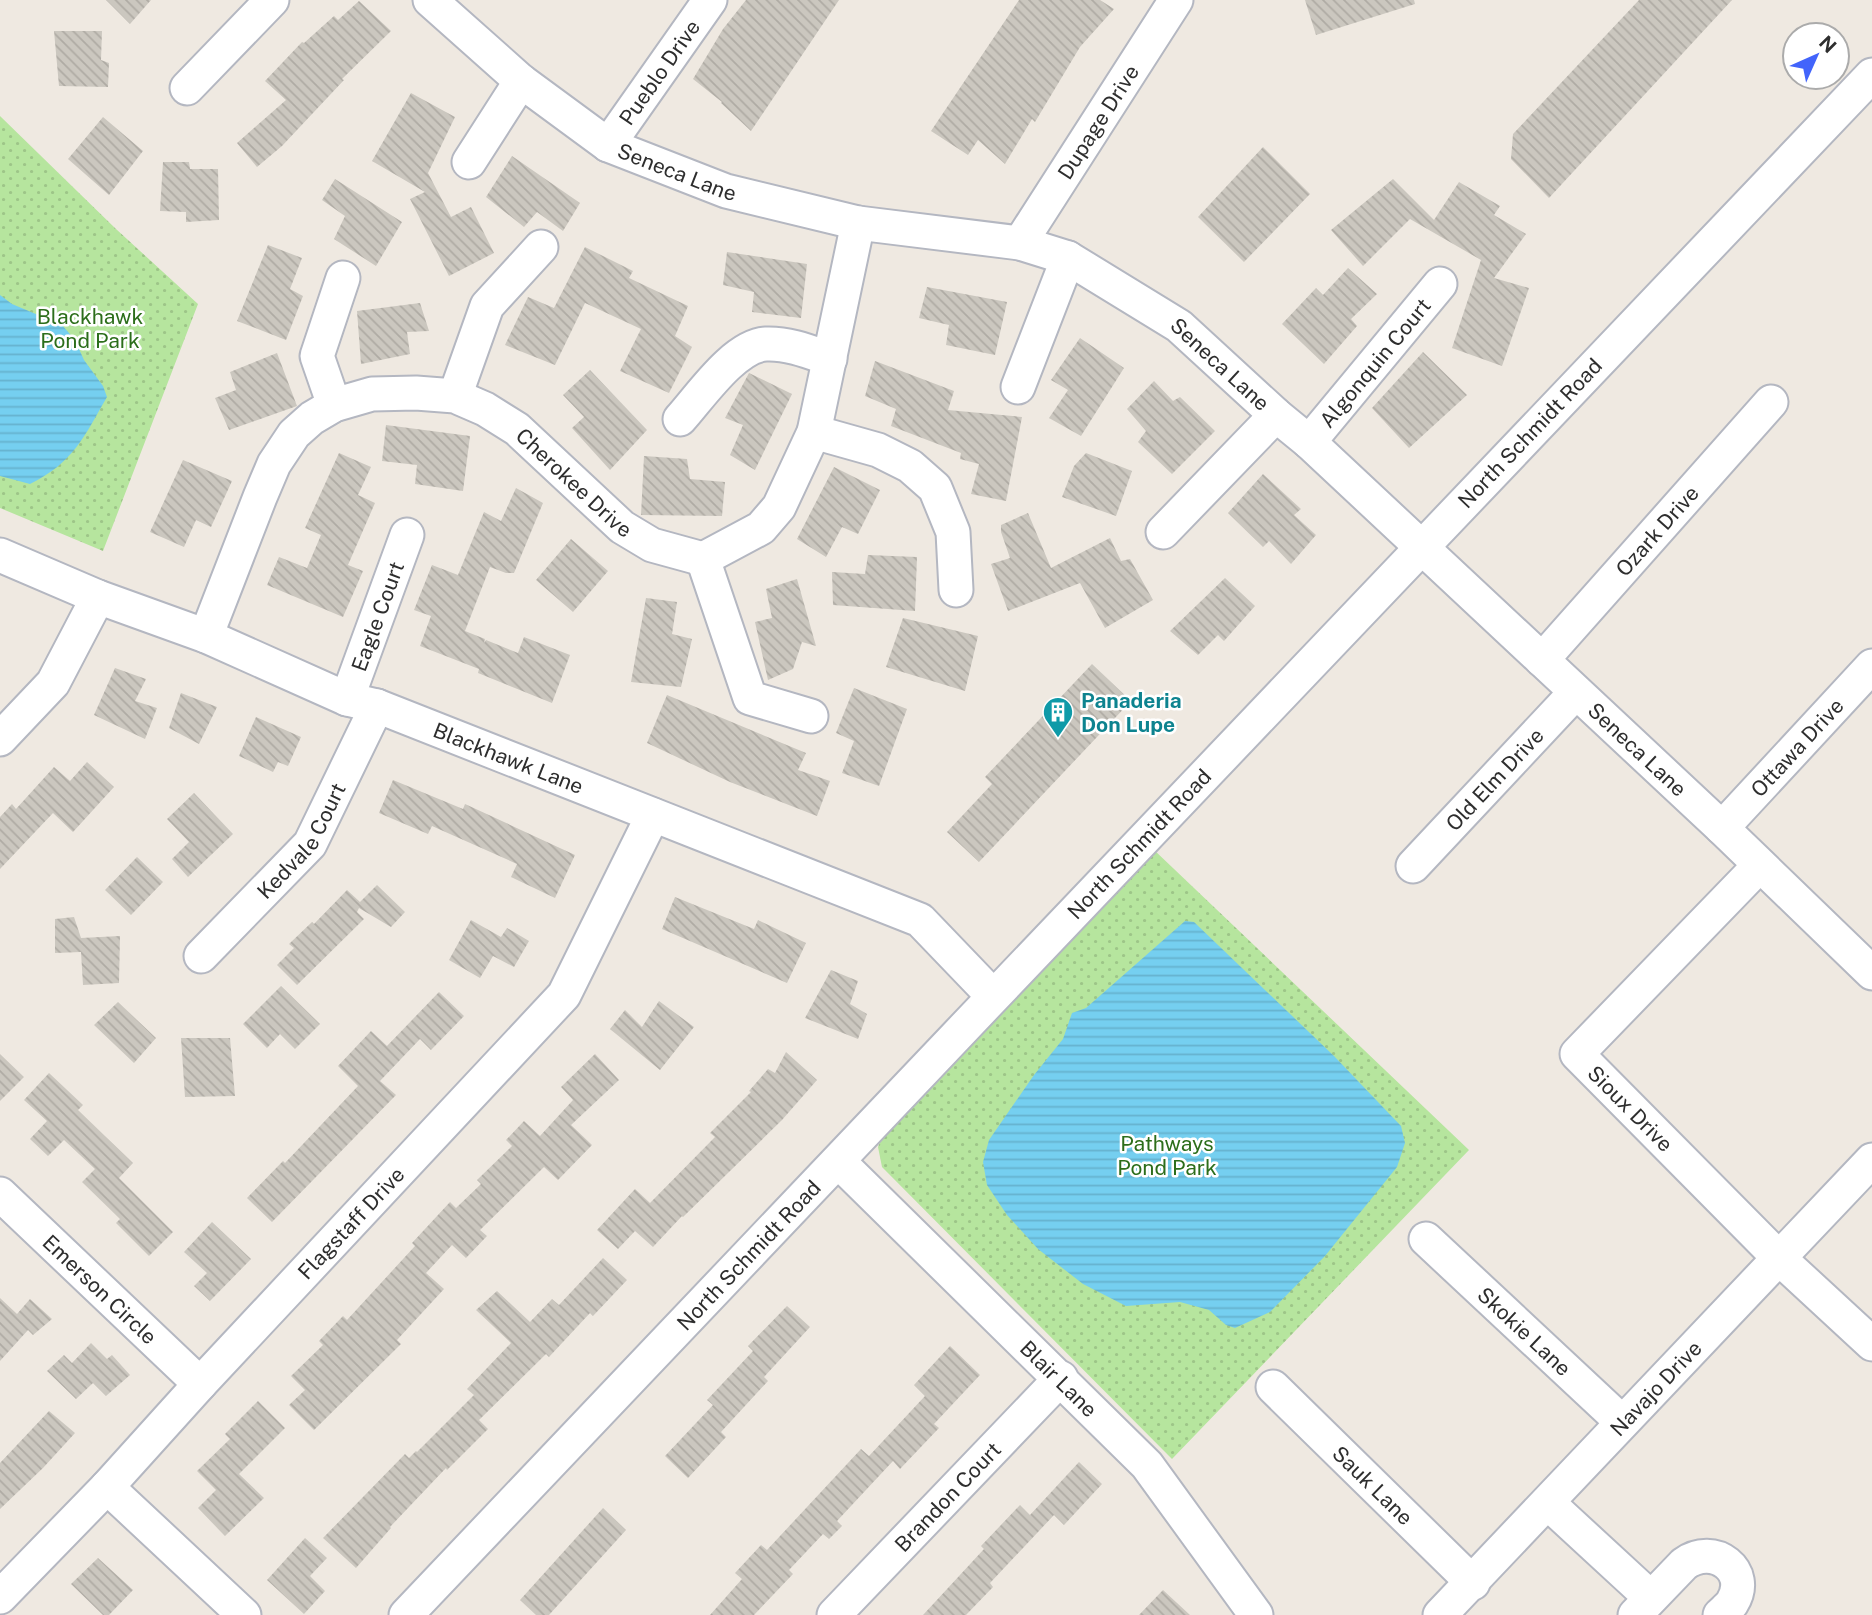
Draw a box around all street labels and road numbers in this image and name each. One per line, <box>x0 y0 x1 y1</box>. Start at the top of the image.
street label: Pueblo Drive <box>614 15 705 130</box>
street label: Dupage Drive <box>1052 60 1144 184</box>
street label: Seneca Lane <box>614 138 739 206</box>
street label: Algonquin Court <box>1314 293 1436 432</box>
street label: Seneca Lane <box>1166 312 1275 415</box>
street label: North Schmidt Road <box>1453 353 1607 513</box>
street label: Cherokee Drive <box>511 422 636 542</box>
street label: Ozark Drive <box>1610 480 1704 581</box>
street label: Eagle Court <box>346 558 409 675</box>
street label: Ottawa Drive <box>1745 693 1848 802</box>
street label: Seneca Lane <box>1583 697 1692 801</box>
street label: Blackhawk Lane <box>430 717 587 799</box>
street label: Old Elm Drive <box>1440 723 1548 836</box>
street label: North Schmidt Road <box>1062 763 1216 924</box>
street label: Kedvale Court <box>251 779 350 904</box>
street label: Sioux Drive <box>1583 1060 1679 1156</box>
street label: Flagstaff Drive <box>292 1162 409 1284</box>
street label: North Schmidt Road <box>672 1175 826 1335</box>
street label: Emerson Circle <box>38 1229 162 1349</box>
street label: Skokie Lane <box>1473 1282 1577 1381</box>
street label: Blair Lane <box>1015 1335 1103 1422</box>
street label: Navajo Drive <box>1605 1335 1706 1441</box>
street label: Brandon Court <box>889 1437 1006 1557</box>
street label: Sauk Lane <box>1328 1440 1418 1530</box>

